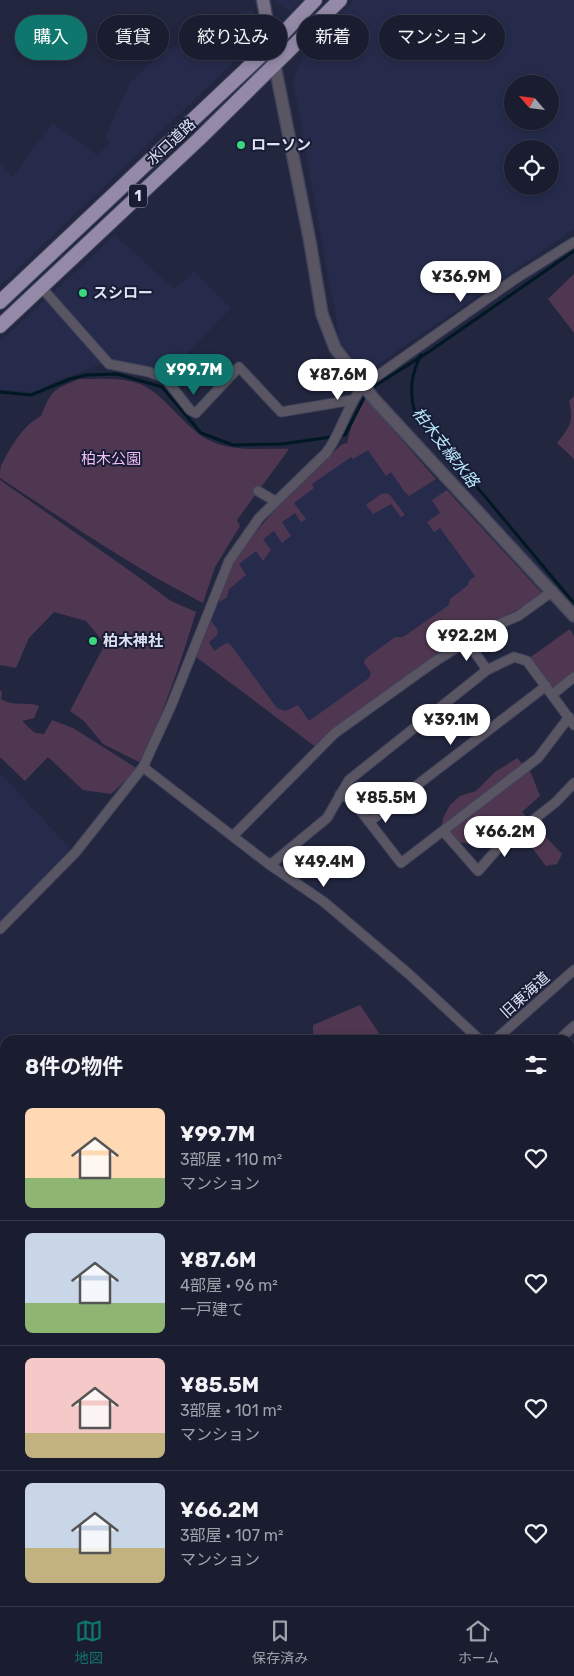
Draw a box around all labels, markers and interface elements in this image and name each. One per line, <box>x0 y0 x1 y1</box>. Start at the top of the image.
chip: 購入 <box>15 15 87 60</box>
chip: 賃貸 <box>97 15 169 60</box>
chip: 絞り込み <box>179 15 287 60</box>
chip: 新着 <box>297 15 369 60</box>
chip: マンション <box>379 15 505 60</box>
north arrow <box>504 75 559 130</box>
map controls <box>504 75 559 195</box>
street label: 水口道路 <box>143 115 199 169</box>
place label: ローソン <box>251 136 311 154</box>
marker: ローソン <box>235 139 247 151</box>
button: locate <box>504 140 559 195</box>
road number: 1 <box>129 185 147 208</box>
pin: ¥36.9M <box>420 260 502 303</box>
text: ¥36.9M <box>431 267 491 286</box>
place label: スシロー <box>93 284 153 302</box>
marker: スシロー <box>77 287 89 299</box>
pin: ¥99.7M <box>153 354 235 396</box>
pin: ¥87.6M <box>297 358 379 401</box>
text: ¥99.7M <box>165 360 223 379</box>
text: ¥87.6M <box>309 365 367 384</box>
water label: 柏木支線水路 <box>409 404 484 493</box>
park label: 柏木公園 <box>81 450 141 468</box>
pin: ¥92.2M <box>426 620 508 662</box>
text: ¥92.2M <box>437 626 497 645</box>
place label: 柏木神社 <box>103 632 163 650</box>
marker: 柏木神社 <box>87 635 99 647</box>
pin: ¥39.1M <box>410 704 492 746</box>
text: ¥39.1M <box>423 710 479 729</box>
pin: ¥85.5M <box>345 782 427 824</box>
text: ¥85.5M <box>356 788 416 807</box>
pin: ¥66.2M <box>464 816 546 858</box>
text: ¥66.2M <box>475 822 535 841</box>
pin: ¥49.4M <box>283 846 365 888</box>
text: ¥49.4M <box>294 852 354 871</box>
street label: 旧東海道 <box>497 968 553 1022</box>
icon: filters <box>522 1051 550 1079</box>
text: 8件の物件 <box>25 1054 123 1079</box>
text: ¥99.7M <box>180 1121 255 1146</box>
icon: home <box>65 1128 125 1188</box>
icon: heart <box>522 1144 550 1172</box>
text: 3部屋 · 110 m² <box>180 1150 282 1169</box>
text: マンション <box>180 1174 260 1193</box>
text: ¥87.6M <box>180 1247 256 1272</box>
icon: home <box>65 1253 125 1313</box>
icon: heart <box>522 1269 550 1297</box>
text: 4部屋 · 96 m² <box>180 1276 278 1295</box>
text: 一戸建て <box>180 1300 244 1319</box>
text: ¥85.5M <box>180 1372 259 1397</box>
icon: home <box>65 1378 125 1438</box>
icon: heart <box>522 1394 550 1422</box>
text: 3部屋 · 101 m² <box>180 1401 282 1420</box>
text: マンション <box>180 1425 260 1444</box>
text: ¥66.2M <box>180 1497 259 1522</box>
icon: home <box>65 1503 125 1563</box>
icon: heart <box>522 1519 550 1547</box>
text: 3部屋 · 107 m² <box>180 1526 284 1545</box>
text: マンション <box>180 1550 260 1569</box>
tab: 地図 <box>75 1617 103 1667</box>
tab: 保存済み <box>252 1617 308 1667</box>
tab: ホーム <box>458 1617 499 1667</box>

